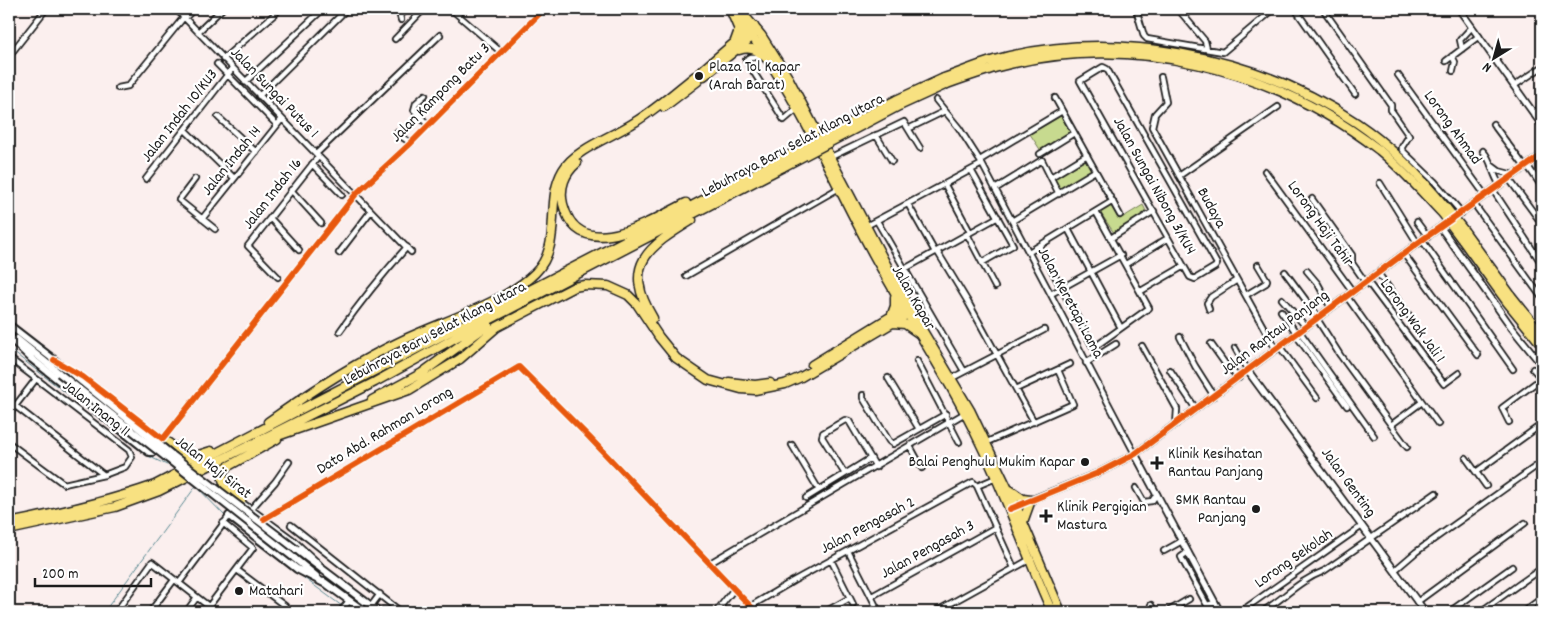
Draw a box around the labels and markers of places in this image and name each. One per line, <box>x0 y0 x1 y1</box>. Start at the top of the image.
place label: Plaza Tol Kapar (Arah Barat) <box>709 56 800 97</box>
marker: Plaza Tol Kapar (Arah Barat) <box>693 70 705 82</box>
place label: Klinik Kesihatan Rantau Panjang <box>1168 443 1263 484</box>
place label: Balai Penghulu Mukim Kapar <box>909 451 1075 474</box>
marker: Balai Penghulu Mukim Kapar <box>1079 456 1091 468</box>
marker: Klinik Kesihatan Rantau Panjang <box>1150 456 1164 470</box>
place label: SMK Rantau Panjang <box>1176 489 1246 530</box>
place label: Klinik Pergigian Mastura <box>1057 496 1147 537</box>
marker: SMK Rantau Panjang <box>1250 503 1262 515</box>
marker: Klinik Pergigian Mastura <box>1039 509 1053 523</box>
place label: Matahari <box>249 580 303 603</box>
marker: Matahari <box>233 585 245 597</box>

